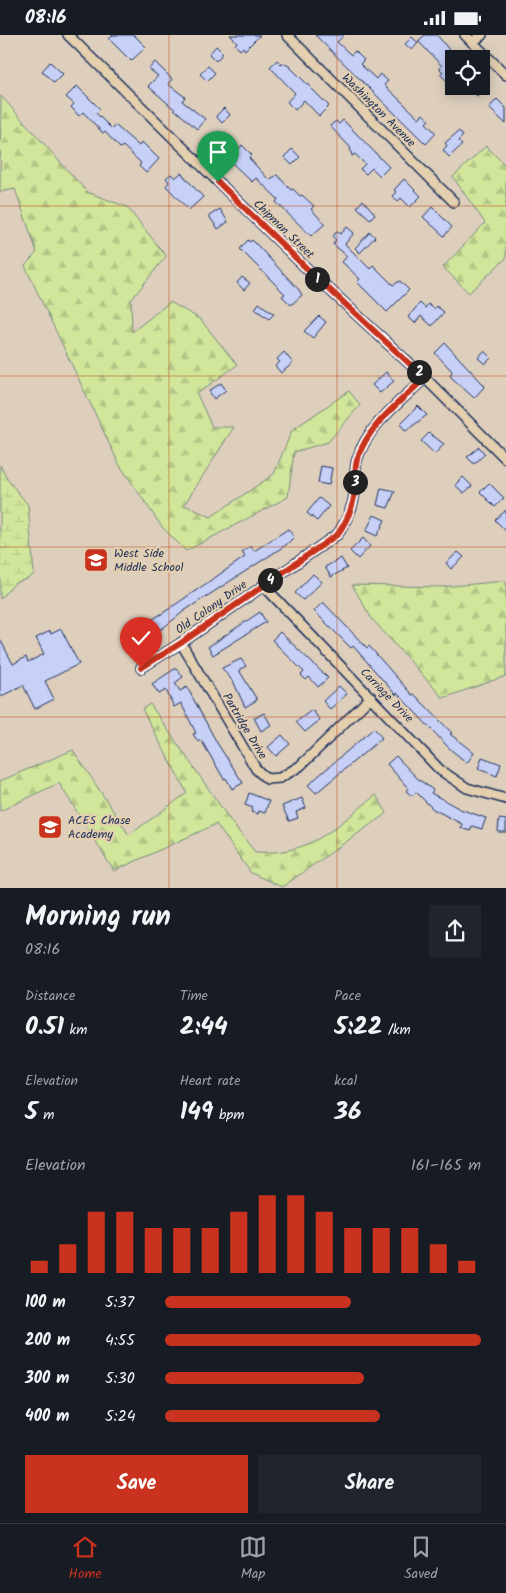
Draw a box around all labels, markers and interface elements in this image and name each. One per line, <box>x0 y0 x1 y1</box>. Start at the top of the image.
text: 08:16 <box>25 3 67 33</box>
map controls <box>445 50 490 95</box>
button: locate <box>445 50 490 95</box>
street label: Washington Avenue <box>337 69 420 152</box>
pin <box>197 131 239 182</box>
icon: arrive <box>204 138 232 166</box>
street label: Chipman Street <box>249 195 319 264</box>
pin: 1 <box>304 267 330 291</box>
text: 1 <box>315 268 320 290</box>
pin: 2 <box>406 359 432 385</box>
text: 2 <box>415 361 424 383</box>
pin: 3 <box>342 469 368 495</box>
text: 3 <box>352 471 359 493</box>
place label: West Side Middle School <box>114 544 183 577</box>
school or university icon: West Side Middle School <box>83 547 109 573</box>
pin: 4 <box>258 567 282 593</box>
text: 4 <box>267 569 274 591</box>
street label: Old Colony Drive <box>171 575 252 639</box>
pin <box>120 617 162 668</box>
icon: check <box>127 624 155 652</box>
street label: Carriage Drive <box>355 663 418 728</box>
street label: Partridge Drive <box>217 689 272 764</box>
place label: ACES Chase Academy <box>68 811 131 844</box>
school or university icon: ACES Chase Academy <box>37 814 63 840</box>
text: Morning run <box>25 895 171 940</box>
button: share <box>429 905 481 957</box>
text: 08:16 <box>25 937 61 962</box>
text: Distance <box>25 985 75 1007</box>
text: Time <box>180 985 208 1007</box>
text: Pace <box>334 985 361 1007</box>
text: 0.51 <box>25 1007 64 1047</box>
text: 2:44 <box>180 1007 228 1047</box>
text: 5:22 <box>334 1007 382 1047</box>
text: km <box>64 1019 87 1041</box>
text: /km <box>382 1019 411 1041</box>
text: Elevation <box>25 1070 78 1092</box>
text: Heart rate <box>180 1070 241 1092</box>
text: kcal <box>334 1070 357 1092</box>
text: 5 <box>25 1092 38 1132</box>
text: 149 <box>180 1092 213 1132</box>
text: 36 <box>334 1092 362 1132</box>
text: m <box>38 1104 54 1126</box>
text: bpm <box>213 1104 244 1126</box>
text: Elevation <box>25 1153 86 1178</box>
text: 161–165 m <box>411 1153 481 1178</box>
text: 100 m <box>25 1290 66 1315</box>
text: 5:37 <box>105 1290 134 1315</box>
text: 200 m <box>25 1328 70 1353</box>
text: 4:55 <box>105 1328 135 1353</box>
text: 300 m <box>25 1366 69 1391</box>
text: 5:30 <box>105 1366 135 1391</box>
text: 400 m <box>25 1404 69 1429</box>
text: 5:24 <box>105 1404 136 1429</box>
button: Save <box>25 1455 248 1513</box>
button: Share <box>258 1455 481 1513</box>
tab: Home <box>69 1533 102 1585</box>
tab: Map <box>239 1533 267 1585</box>
tab: Saved <box>404 1533 437 1585</box>

